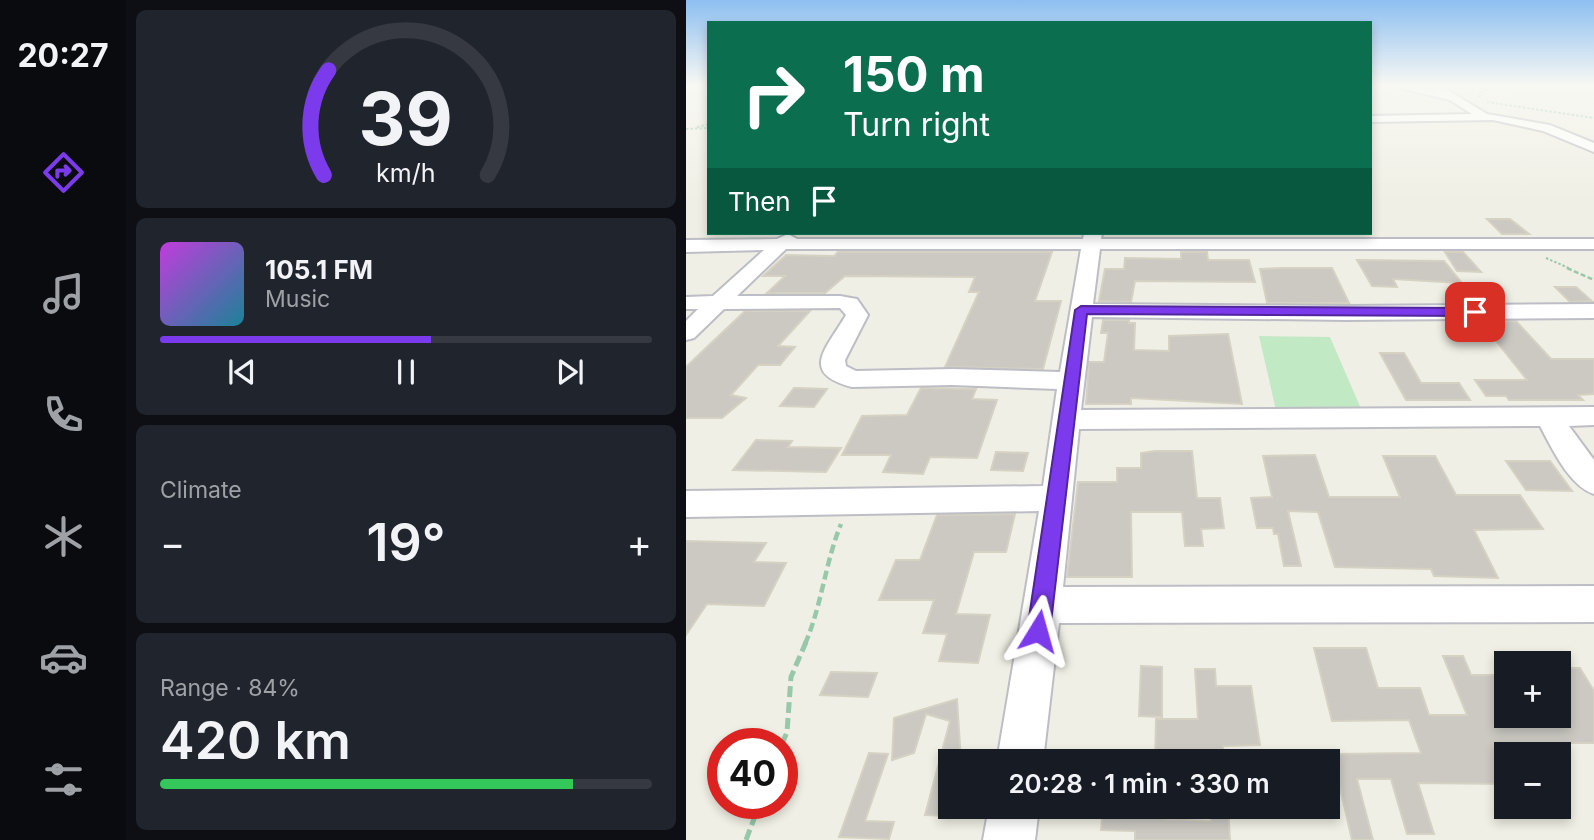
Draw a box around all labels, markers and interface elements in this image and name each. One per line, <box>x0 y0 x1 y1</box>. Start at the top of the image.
text: 20:27 <box>17 36 109 75</box>
text: 150 m <box>843 45 985 104</box>
icon: right <box>728 49 819 140</box>
text: 39 <box>359 74 453 163</box>
text: Turn right <box>843 105 990 144</box>
icon: directions <box>39 148 88 197</box>
text: km/h <box>376 158 436 188</box>
icon: arrive <box>805 182 843 220</box>
text: Then <box>728 186 791 217</box>
text: 105.1 FM <box>265 254 373 285</box>
icon: music <box>39 269 88 318</box>
pin <box>1445 282 1505 342</box>
text: Music <box>265 285 330 313</box>
icon: arrive <box>1456 293 1494 331</box>
icon: previous <box>223 353 261 391</box>
icon: pause <box>387 353 425 391</box>
icon: next <box>551 353 589 391</box>
icon: phone <box>39 390 88 439</box>
text: Climate <box>160 476 242 504</box>
text: 19° <box>366 511 446 574</box>
icon: climate <box>39 512 88 561</box>
text: − <box>160 520 185 566</box>
text: + <box>627 520 652 566</box>
position arrow <box>1001 594 1075 668</box>
icon: car <box>39 633 88 682</box>
map controls <box>1494 651 1571 819</box>
button: + <box>1494 651 1571 728</box>
text: Range · 84% <box>160 674 300 702</box>
text: 420 km <box>160 709 351 772</box>
speed limit sign: 40 <box>707 728 798 819</box>
button: − <box>1494 742 1571 819</box>
icon: filters <box>39 755 88 804</box>
text: 20:28 · 1 min · 330 m <box>1008 768 1270 799</box>

